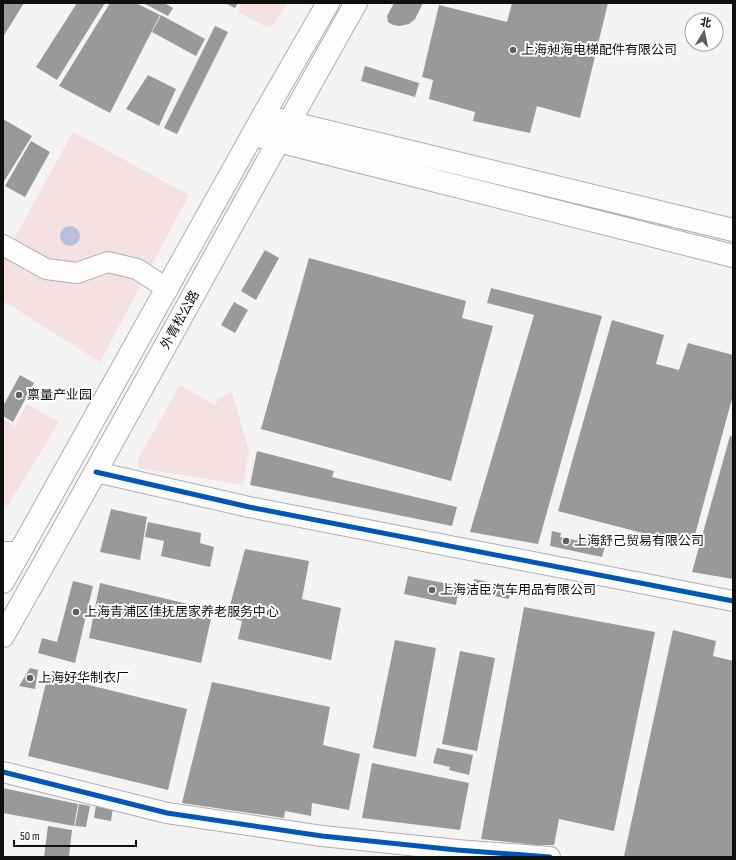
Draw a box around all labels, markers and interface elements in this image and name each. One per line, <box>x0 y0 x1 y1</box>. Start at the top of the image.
north arrow <box>684 12 724 52</box>
text: 北 <box>699 15 712 30</box>
place label: 上海昶海电梯配件有限公司 <box>521 42 677 58</box>
marker: 上海昶海电梯配件有限公司 <box>508 45 518 55</box>
street label: 外青松公路 <box>157 288 203 352</box>
place label: 禀量产业园 <box>27 387 92 403</box>
marker: 禀量产业园 <box>14 390 24 400</box>
place label: 上海舒己贸易有限公司 <box>574 533 704 549</box>
marker: 上海舒己贸易有限公司 <box>561 536 571 546</box>
place label: 上海洁臣汽车用品有限公司 <box>440 582 596 598</box>
marker: 上海洁臣汽车用品有限公司 <box>427 585 437 595</box>
place label: 上海青浦区佳抚居家养老服务中心 <box>84 604 279 620</box>
marker: 上海青浦区佳抚居家养老服务中心 <box>71 607 81 617</box>
place label: 上海好华制衣厂 <box>38 670 129 686</box>
marker: 上海好华制衣厂 <box>25 673 35 683</box>
scale bar <box>14 822 136 848</box>
text: 50 m <box>20 829 40 844</box>

